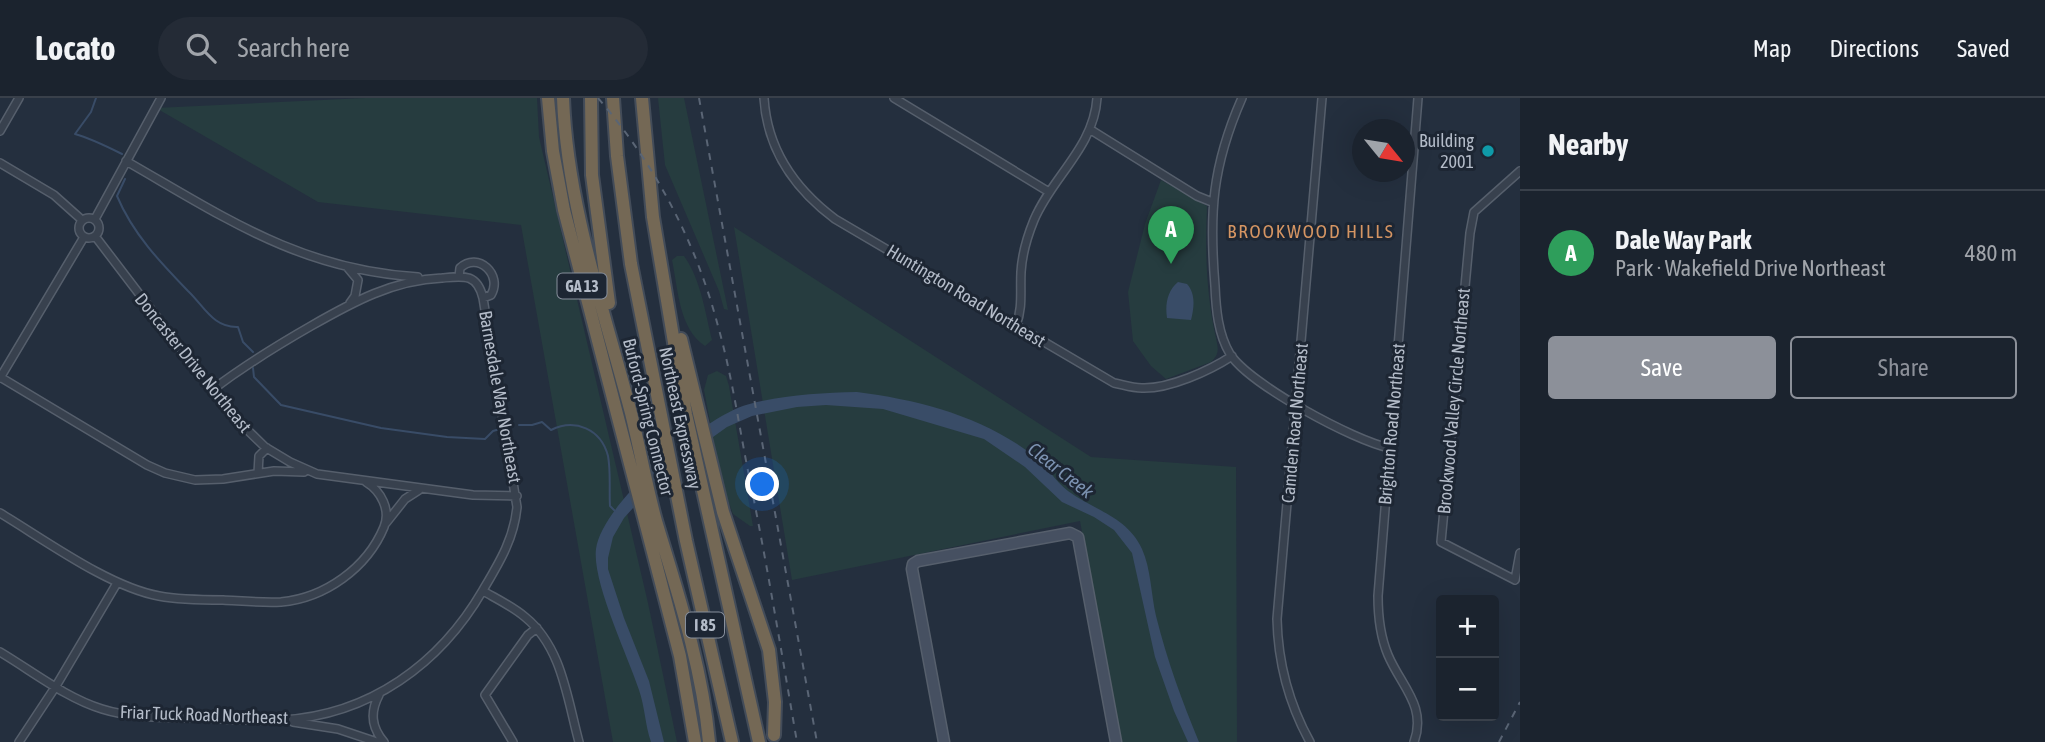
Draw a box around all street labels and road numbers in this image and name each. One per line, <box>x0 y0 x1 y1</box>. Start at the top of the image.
street label: Huntington Road Northeast <box>883 240 1049 351</box>
road number: GA 13 <box>558 274 606 298</box>
street label: Brookwood Valley Circle Northeast <box>1433 287 1474 515</box>
street label: Doncaster Drive Northeast <box>131 289 256 437</box>
street label: Barnesdale Way Northeast <box>475 309 526 485</box>
street label: Buford-Spring Connector <box>619 336 678 498</box>
street label: Camden Road Northeast <box>1277 342 1312 504</box>
street label: Brighton Road Northeast <box>1374 342 1409 506</box>
street label: Northeast Expressway <box>655 345 706 491</box>
road number: I 85 <box>686 612 724 638</box>
street label: Friar Tuck Road Northeast <box>120 701 288 728</box>

